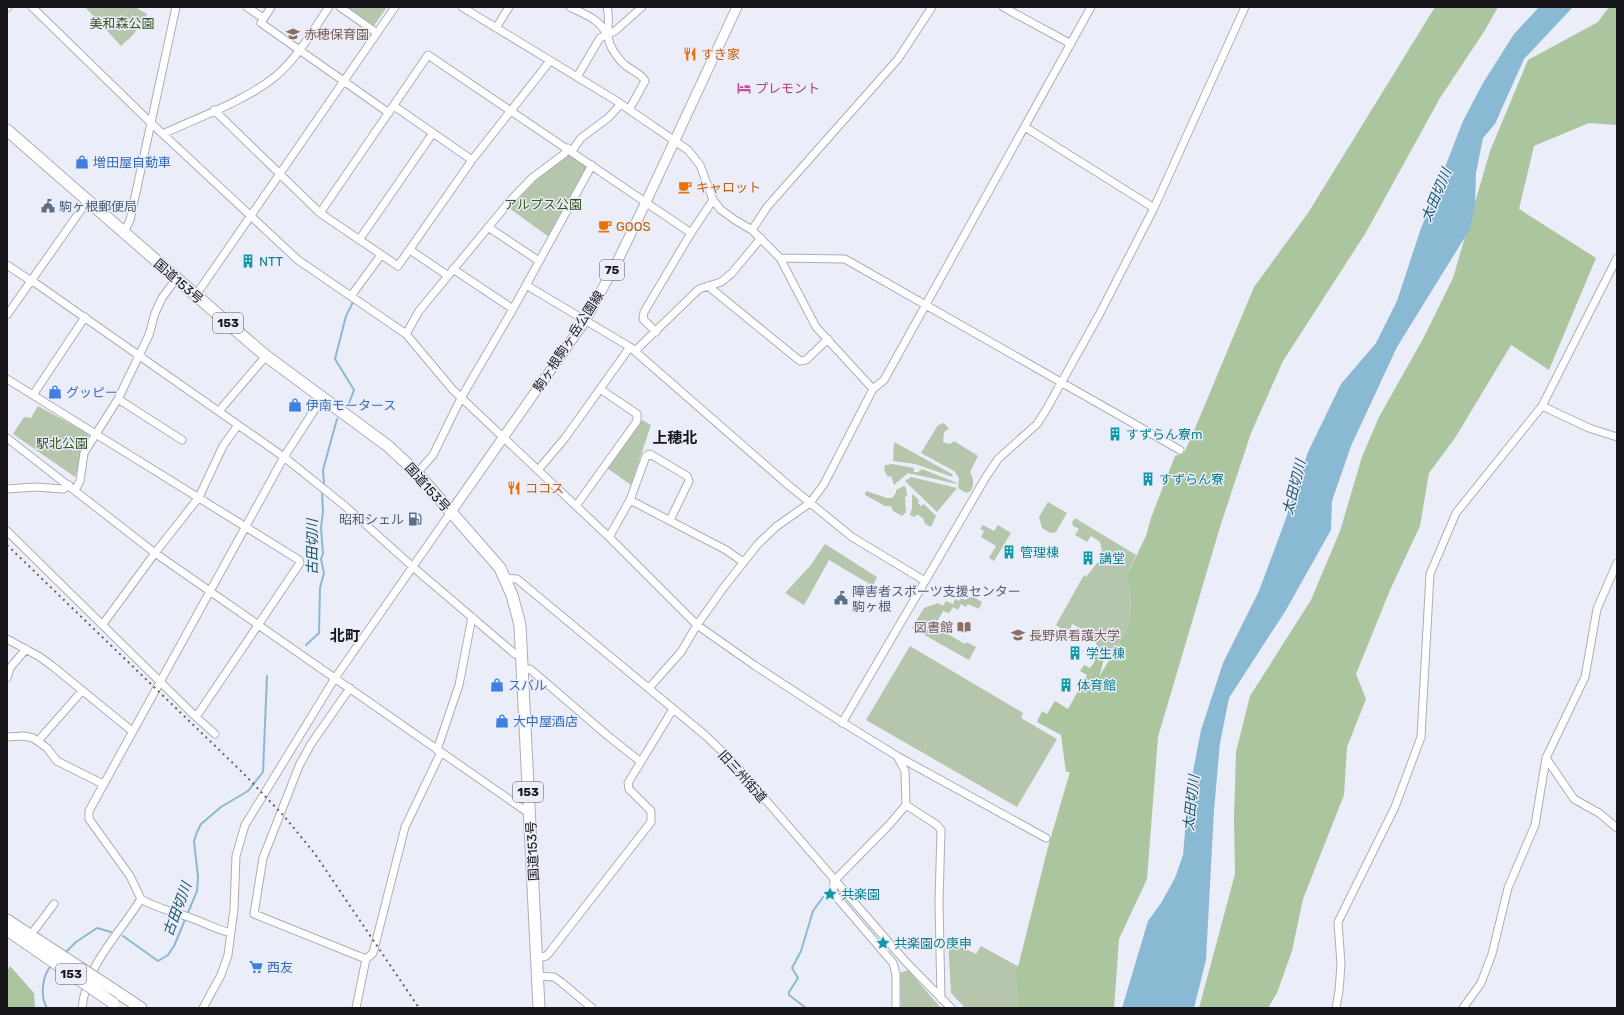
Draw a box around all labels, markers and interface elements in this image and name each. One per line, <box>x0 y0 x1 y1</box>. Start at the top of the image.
park label: 美和森公園 <box>89 16 155 31</box>
school or university icon: 赤穂保育園 <box>285 26 301 42</box>
place label: 赤穂保育園 <box>304 27 369 42</box>
restaurant icon: すき家 <box>682 46 698 62</box>
place label: すき家 <box>701 47 740 62</box>
hotel icon: プレモント <box>736 80 752 96</box>
place label: プレモント <box>755 81 820 96</box>
shop icon: 増田屋自動車 <box>74 154 90 170</box>
place label: 増田屋自動車 <box>93 155 171 170</box>
water label: 太田切川 <box>1418 164 1456 224</box>
cafe icon: キャロット <box>677 179 693 195</box>
place label: キャロット <box>696 180 761 195</box>
park label: アルプス公園 <box>504 197 582 212</box>
public building icon: 駒ヶ根郵便局 <box>40 198 56 214</box>
place label: 駒ヶ根郵便局 <box>59 199 137 214</box>
cafe icon: GOOS <box>597 218 613 234</box>
place label: GOOS <box>616 219 651 234</box>
building icon: NTT <box>240 253 256 269</box>
place label: NTT <box>259 254 284 269</box>
street label: 国道153号 <box>151 256 206 307</box>
road number: 75 <box>600 260 624 280</box>
street label: 駒ヶ根駒ヶ岳公園線 <box>530 288 607 394</box>
road number: 153 <box>213 313 243 333</box>
shop icon: グッピー <box>47 384 63 400</box>
place label: グッピー <box>66 385 118 400</box>
shop icon: 伊南モータース <box>287 397 303 413</box>
place label: 伊南モータース <box>306 398 396 413</box>
building icon: すずらん寮m <box>1107 426 1123 442</box>
place label: すずらん寮m <box>1126 427 1203 442</box>
district label: 上穂北 <box>652 429 698 447</box>
park label: 駅北公園 <box>36 436 88 451</box>
water label: 太田切川 <box>1279 456 1310 516</box>
street label: 国道153号 <box>402 460 453 515</box>
building icon: すずらん寮 <box>1140 471 1156 487</box>
place label: すずらん寮 <box>1159 472 1224 487</box>
restaurant icon: ココス <box>506 480 522 496</box>
place label: ココス <box>525 481 564 496</box>
fuel station icon: 昭和シェル <box>407 511 423 527</box>
place label: 昭和シェル <box>339 512 404 527</box>
water label: 古田切川 <box>304 517 321 575</box>
building icon: 管理棟 <box>1001 544 1017 560</box>
place label: 管理棟 <box>1020 545 1059 560</box>
building icon: 講堂 <box>1080 550 1096 566</box>
place label: 講堂 <box>1099 551 1125 566</box>
place label: 障害者スポーツ支援センター 駒ヶ根 <box>852 584 1021 614</box>
public building icon: 障害者スポーツ支援センター 駒ヶ根 <box>833 590 849 606</box>
library icon: 図書館 <box>956 619 972 635</box>
place label: 図書館 <box>914 620 953 635</box>
district label: 北町 <box>330 627 360 645</box>
school or university icon: 長野県看護大学 <box>1010 627 1026 643</box>
place label: 長野県看護大学 <box>1029 628 1120 643</box>
building icon: 学生棟 <box>1067 645 1083 661</box>
place label: 学生棟 <box>1086 646 1125 661</box>
shop icon: スバル <box>489 677 505 693</box>
building icon: 体育館 <box>1058 677 1074 693</box>
place label: スバル <box>508 678 547 693</box>
place label: 体育館 <box>1077 678 1116 693</box>
shop icon: 大中屋酒店 <box>494 713 510 729</box>
place label: 大中屋酒店 <box>513 714 578 729</box>
street label: 旧三州街道 <box>715 747 770 806</box>
water label: 太田切川 <box>1180 772 1203 832</box>
road number: 153 <box>513 782 543 802</box>
street label: 国道153号 <box>523 821 542 881</box>
water label: 古田切川 <box>160 878 196 938</box>
place icon: 共楽園 <box>822 886 838 902</box>
place label: 共楽園 <box>841 887 880 902</box>
place icon: 共楽園の庚申 <box>875 935 891 951</box>
place label: 共楽園の庚申 <box>894 936 972 951</box>
supermarket icon: 西友 <box>248 959 264 975</box>
place label: 西友 <box>267 960 293 975</box>
road number: 153 <box>56 964 86 984</box>

